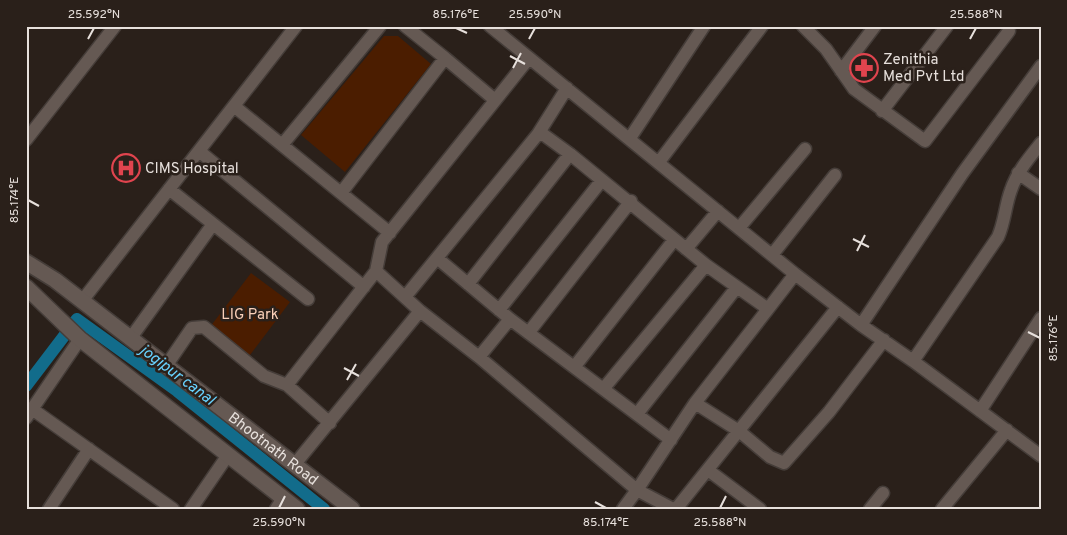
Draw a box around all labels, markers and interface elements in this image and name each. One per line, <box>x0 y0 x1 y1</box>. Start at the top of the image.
text: 25.592°N <box>68 7 120 23</box>
text: 85.176°E <box>433 7 479 23</box>
text: 25.590°N <box>508 7 562 23</box>
text: 25.588°N <box>949 7 1003 23</box>
place label: Zenithia Med Pvt Ltd <box>883 51 965 87</box>
pharmacy icon: Zenithia Med Pvt Ltd <box>849 53 879 83</box>
hospital icon: CIMS Hospital <box>111 153 141 183</box>
place label: CIMS Hospital <box>145 160 239 179</box>
text: 85.174°E <box>7 177 23 223</box>
park label: LIG Park <box>221 306 279 325</box>
text: 85.176°E <box>1046 315 1062 361</box>
water label: jogipur canal <box>133 340 219 411</box>
street label: Bhootnath Road <box>224 409 321 490</box>
text: 25.590°N <box>252 515 306 531</box>
text: 85.174°E <box>583 515 629 531</box>
text: 25.588°N <box>693 515 747 531</box>

